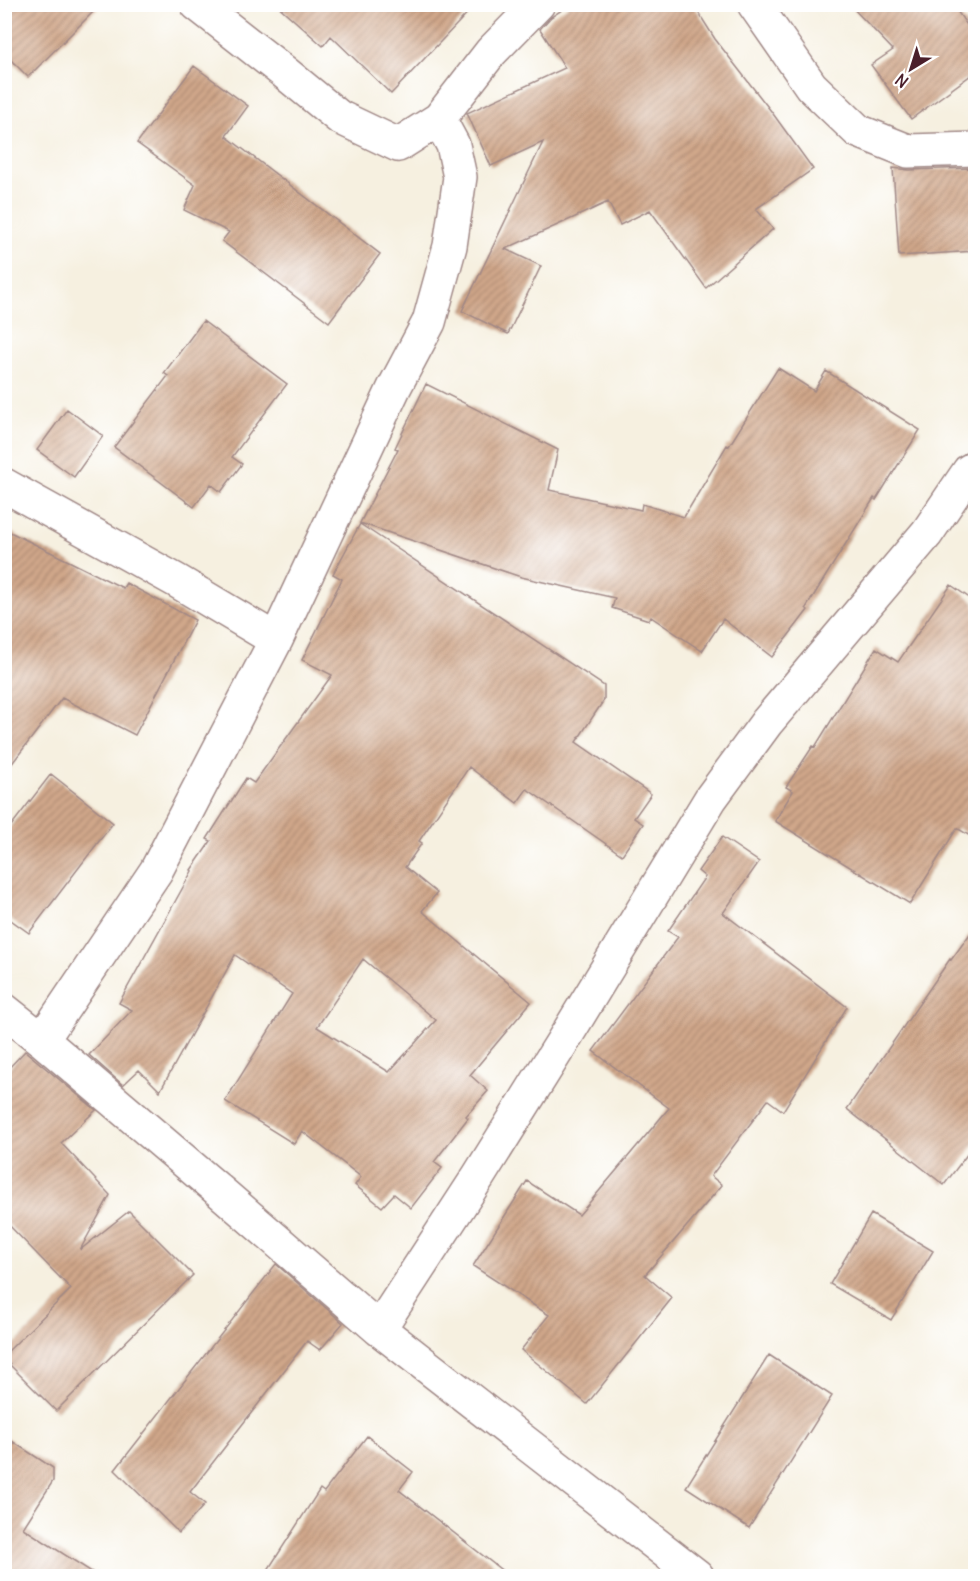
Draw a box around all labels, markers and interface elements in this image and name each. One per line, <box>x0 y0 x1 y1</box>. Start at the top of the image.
north arrow <box>881 39 941 99</box>
text: N <box>891 70 912 92</box>

